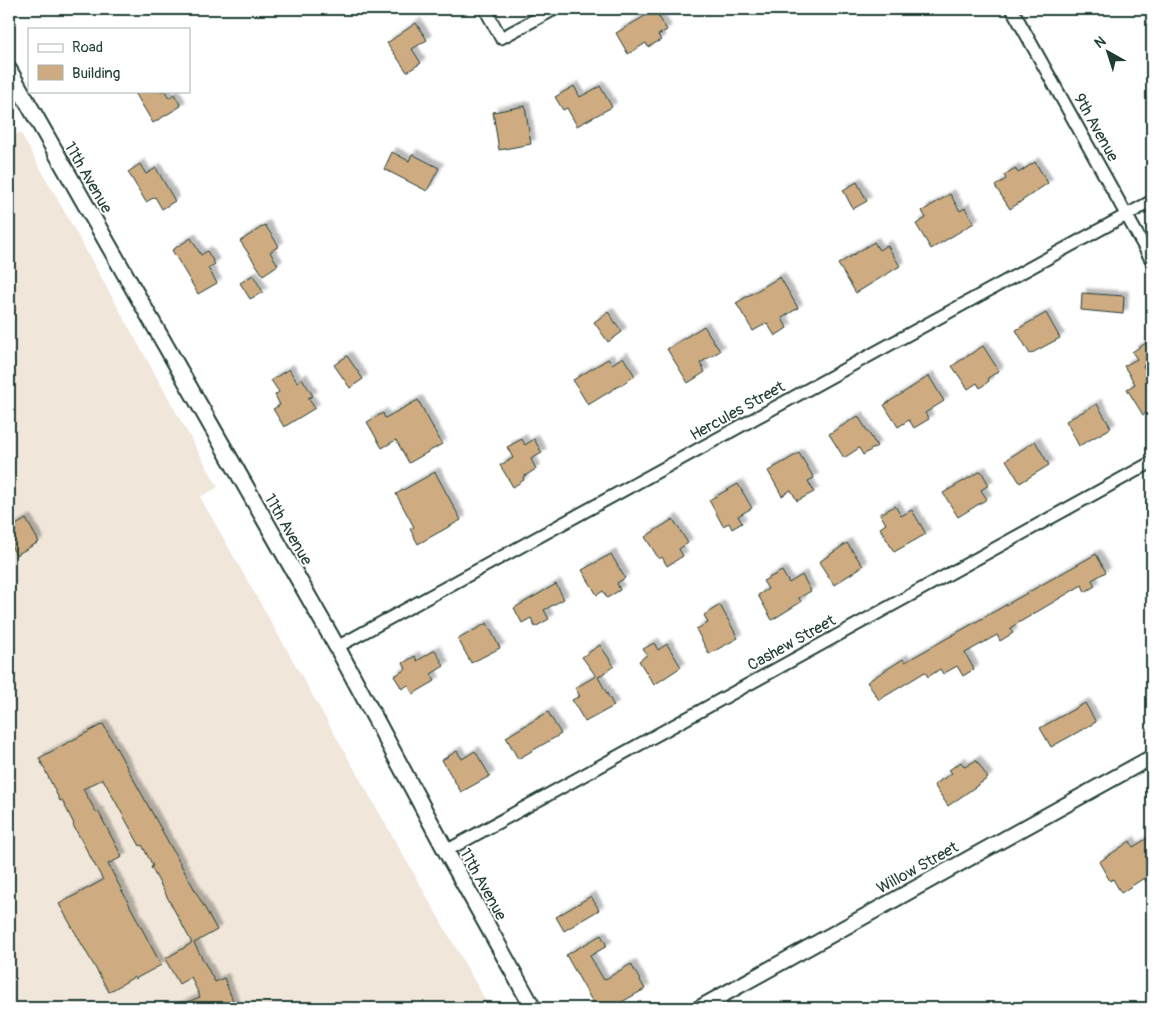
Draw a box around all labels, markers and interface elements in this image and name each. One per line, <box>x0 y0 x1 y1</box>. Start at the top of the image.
legend <box>28 28 190 92</box>
north arrow <box>1084 28 1134 78</box>
text: N <box>1091 33 1109 52</box>
text: Road <box>72 38 103 57</box>
text: Building <box>72 64 120 83</box>
street label: 9th Avenue <box>1069 90 1123 165</box>
street label: 11th Avenue <box>60 138 117 217</box>
street label: Hercules Street <box>687 376 789 445</box>
street label: 11th Avenue <box>260 490 317 569</box>
street label: Cashew Street <box>744 610 839 675</box>
street label: Willow Street <box>873 837 962 898</box>
street label: 11th Avenue <box>455 845 511 924</box>

